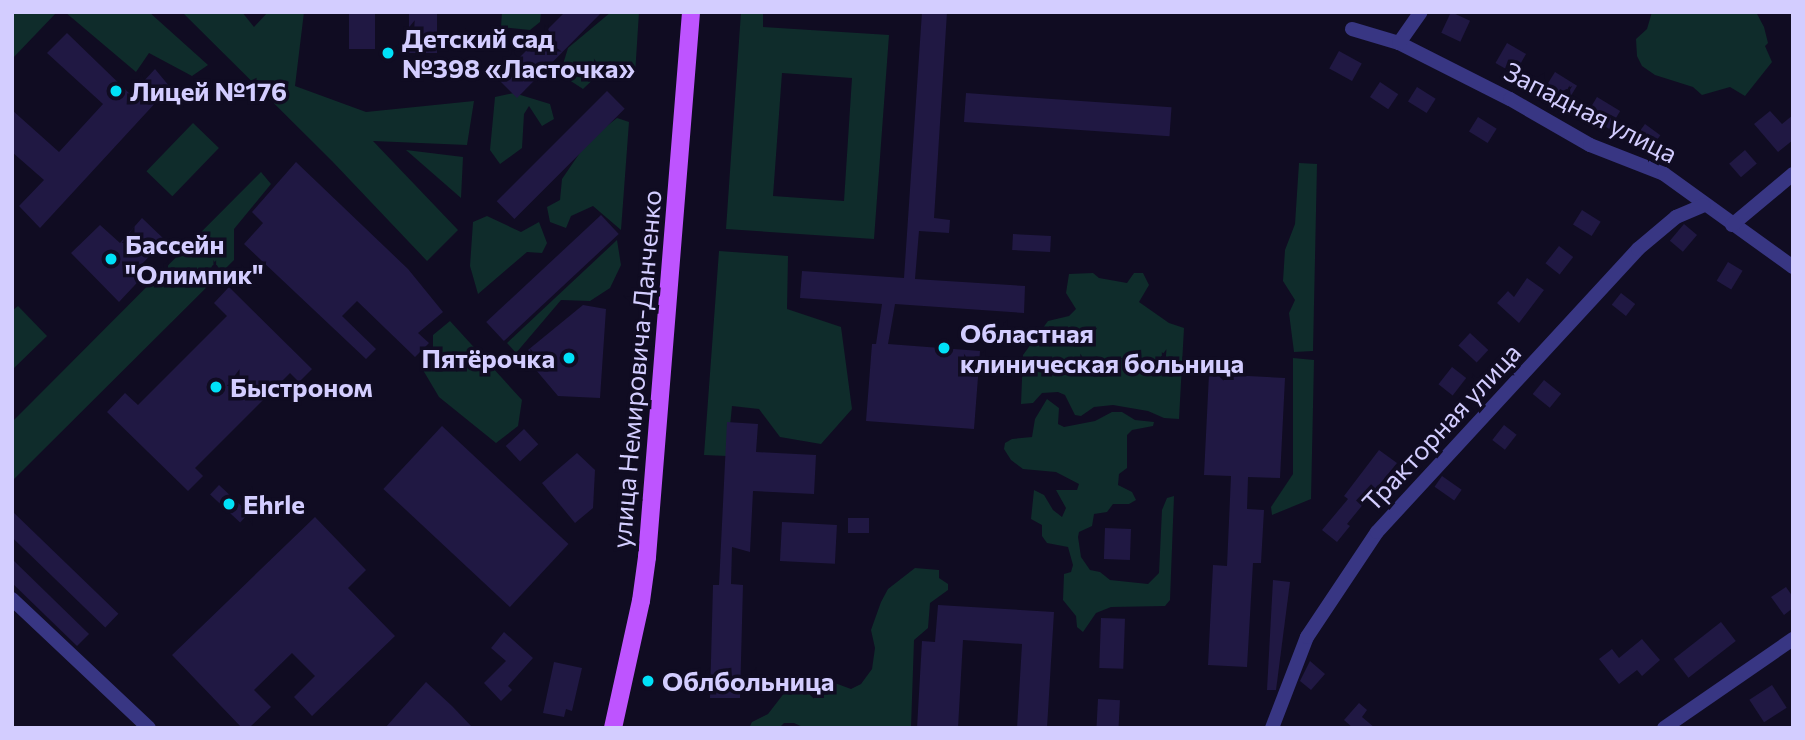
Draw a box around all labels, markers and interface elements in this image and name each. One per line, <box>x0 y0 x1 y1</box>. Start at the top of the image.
place label: Детский сад №398 «Ласточка» <box>402 22 635 84</box>
marker: Детский сад №398 «Ласточка» <box>380 45 396 61</box>
street label: Западная улица <box>1499 55 1683 169</box>
place label: Лицей №176 <box>130 75 287 107</box>
marker: Лицей №176 <box>108 83 124 99</box>
street label: улица Немировича-Данченко <box>605 188 667 550</box>
place label: Бассейн "Олимпик" <box>125 228 264 290</box>
marker: Бассейн "Олимпик" <box>103 251 119 267</box>
place label: Областная клиническая больница <box>960 317 1244 378</box>
street label: Тракторная улица <box>1355 337 1527 517</box>
marker: Областная клиническая больница <box>934 338 954 358</box>
place label: Пятёрочка <box>422 342 555 374</box>
marker: Пятёрочка <box>561 350 577 366</box>
place label: Быстроном <box>230 371 373 403</box>
marker: Быстроном <box>208 379 224 395</box>
place label: Ehrle <box>243 488 305 520</box>
marker: Ehrle <box>221 496 237 512</box>
place label: Облбольница <box>662 665 834 697</box>
marker: Облбольница <box>640 673 656 689</box>

